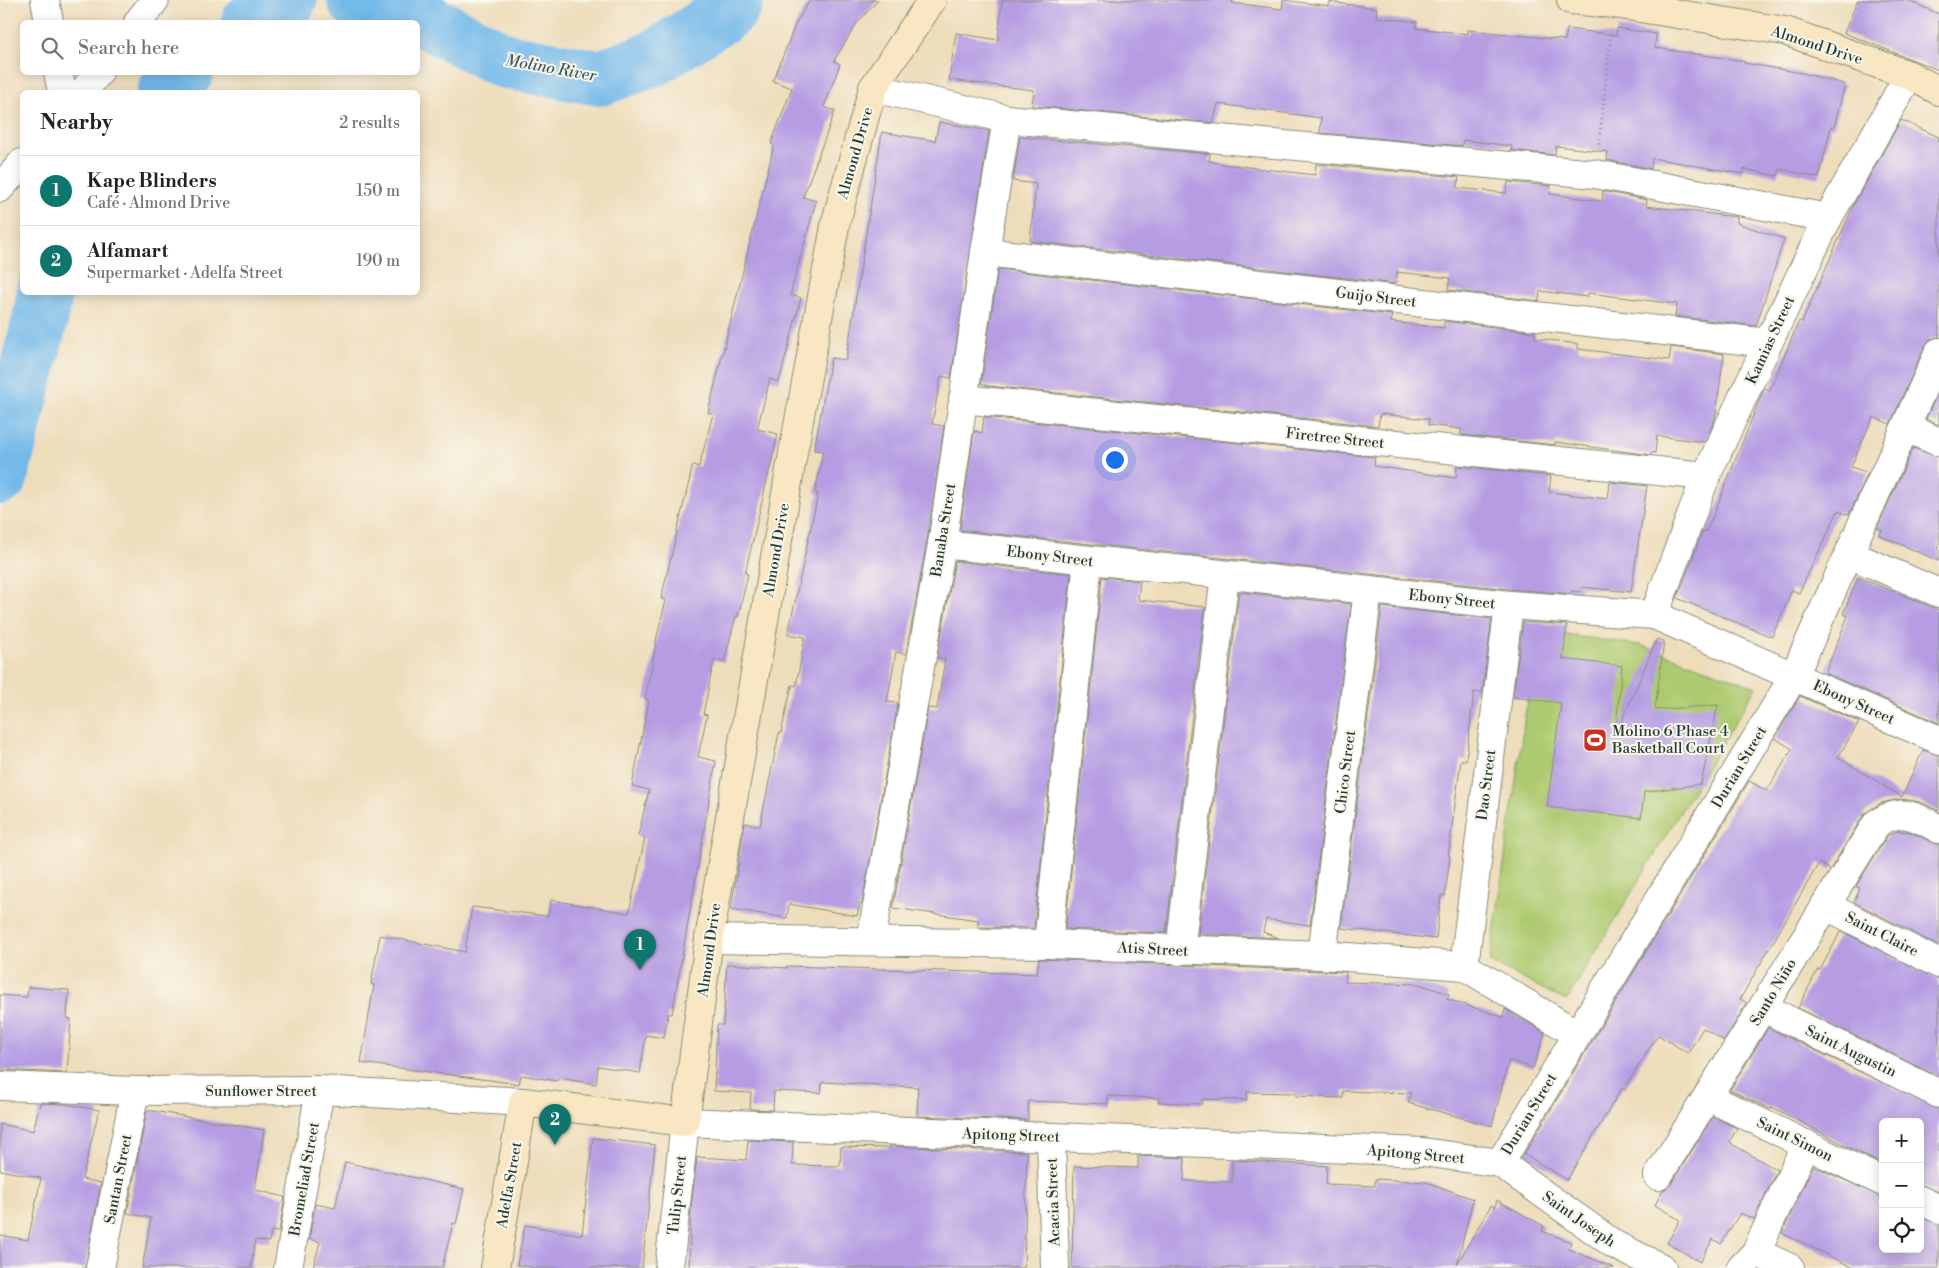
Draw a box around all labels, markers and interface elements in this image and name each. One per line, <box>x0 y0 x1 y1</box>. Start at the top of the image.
search box <box>20 20 420 75</box>
street label: Almond Drive <box>1768 21 1865 69</box>
icon: search <box>38 34 66 62</box>
text: Search here <box>78 36 179 60</box>
water label: Molino River <box>504 50 599 86</box>
street label: Almond Drive <box>833 105 878 202</box>
text: Nearby <box>40 110 113 136</box>
text: 2 results <box>339 113 400 133</box>
text: Kape Blinders <box>87 169 217 193</box>
text: 1 <box>52 181 60 201</box>
text: 150 m <box>356 181 400 201</box>
text: Café · Almond Drive <box>87 193 230 213</box>
text: Alfamart <box>87 239 168 263</box>
text: 2 <box>51 251 61 271</box>
text: 190 m <box>356 251 400 271</box>
text: Supermarket · Adelfa Street <box>87 263 283 283</box>
street label: Guijo Street <box>1334 283 1418 312</box>
street label: Kamias Street <box>1742 292 1799 387</box>
street label: Firetree Street <box>1285 424 1386 453</box>
your location <box>1102 447 1128 473</box>
street label: Banaba Street <box>927 481 960 579</box>
street label: Almond Drive <box>759 502 794 600</box>
street label: Ebony Street <box>1005 542 1095 571</box>
street label: Ebony Street <box>1408 585 1497 614</box>
street label: Ebony Street <box>1810 676 1898 729</box>
place label: Molino 6 Phase 4 Basketball Court <box>1611 722 1729 758</box>
street label: Durian Street <box>1708 722 1772 812</box>
sports icon: Molino 6 Phase 4 Basketball Court <box>1582 727 1608 753</box>
street label: Chico Street <box>1331 729 1360 815</box>
street label: Dao Street <box>1473 748 1500 822</box>
street label: Almond Drive <box>693 902 726 999</box>
street label: Saint Claire <box>1842 908 1922 961</box>
pin: 1 <box>624 929 656 970</box>
street label: Atis Street <box>1116 938 1190 961</box>
street label: Santo Niño <box>1746 955 1801 1029</box>
street label: Saint Augustin <box>1802 1021 1900 1082</box>
street label: Durian Street <box>1498 1069 1562 1159</box>
street label: Sunflower Street <box>205 1082 317 1101</box>
pin: 2 <box>539 1104 571 1145</box>
street label: Saint Simon <box>1754 1113 1836 1166</box>
map controls <box>1879 1118 1924 1253</box>
button: + <box>1879 1118 1924 1163</box>
street label: Bromeliad Street <box>285 1120 324 1239</box>
street label: Apitong Street <box>961 1124 1061 1147</box>
street label: Santan Street <box>100 1132 137 1226</box>
street label: Adelfa Street <box>492 1140 527 1231</box>
street label: Apitong Street <box>1365 1141 1466 1168</box>
street label: Tulip Street <box>664 1154 691 1236</box>
street label: Acacia Street <box>1042 1157 1065 1248</box>
button: − <box>1879 1163 1924 1208</box>
street label: Saint Joseph <box>1538 1187 1619 1252</box>
button: locate <box>1879 1208 1924 1253</box>

